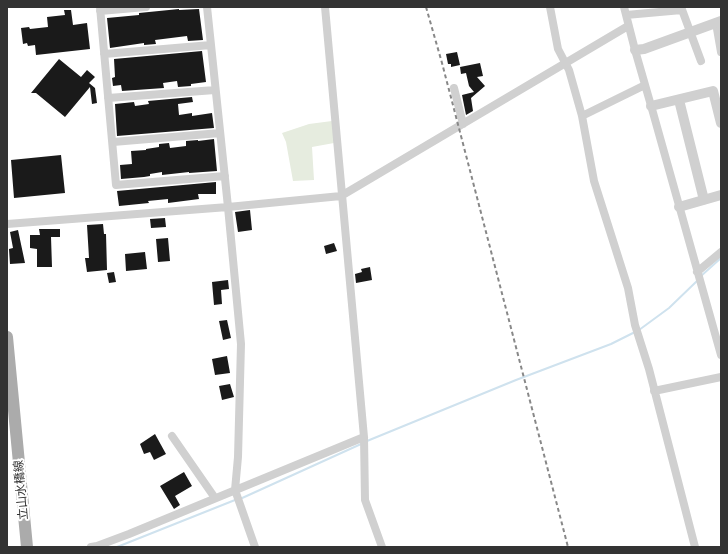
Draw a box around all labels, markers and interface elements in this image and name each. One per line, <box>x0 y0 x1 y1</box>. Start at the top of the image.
street label: 立山水橋線 <box>11 459 31 521</box>

